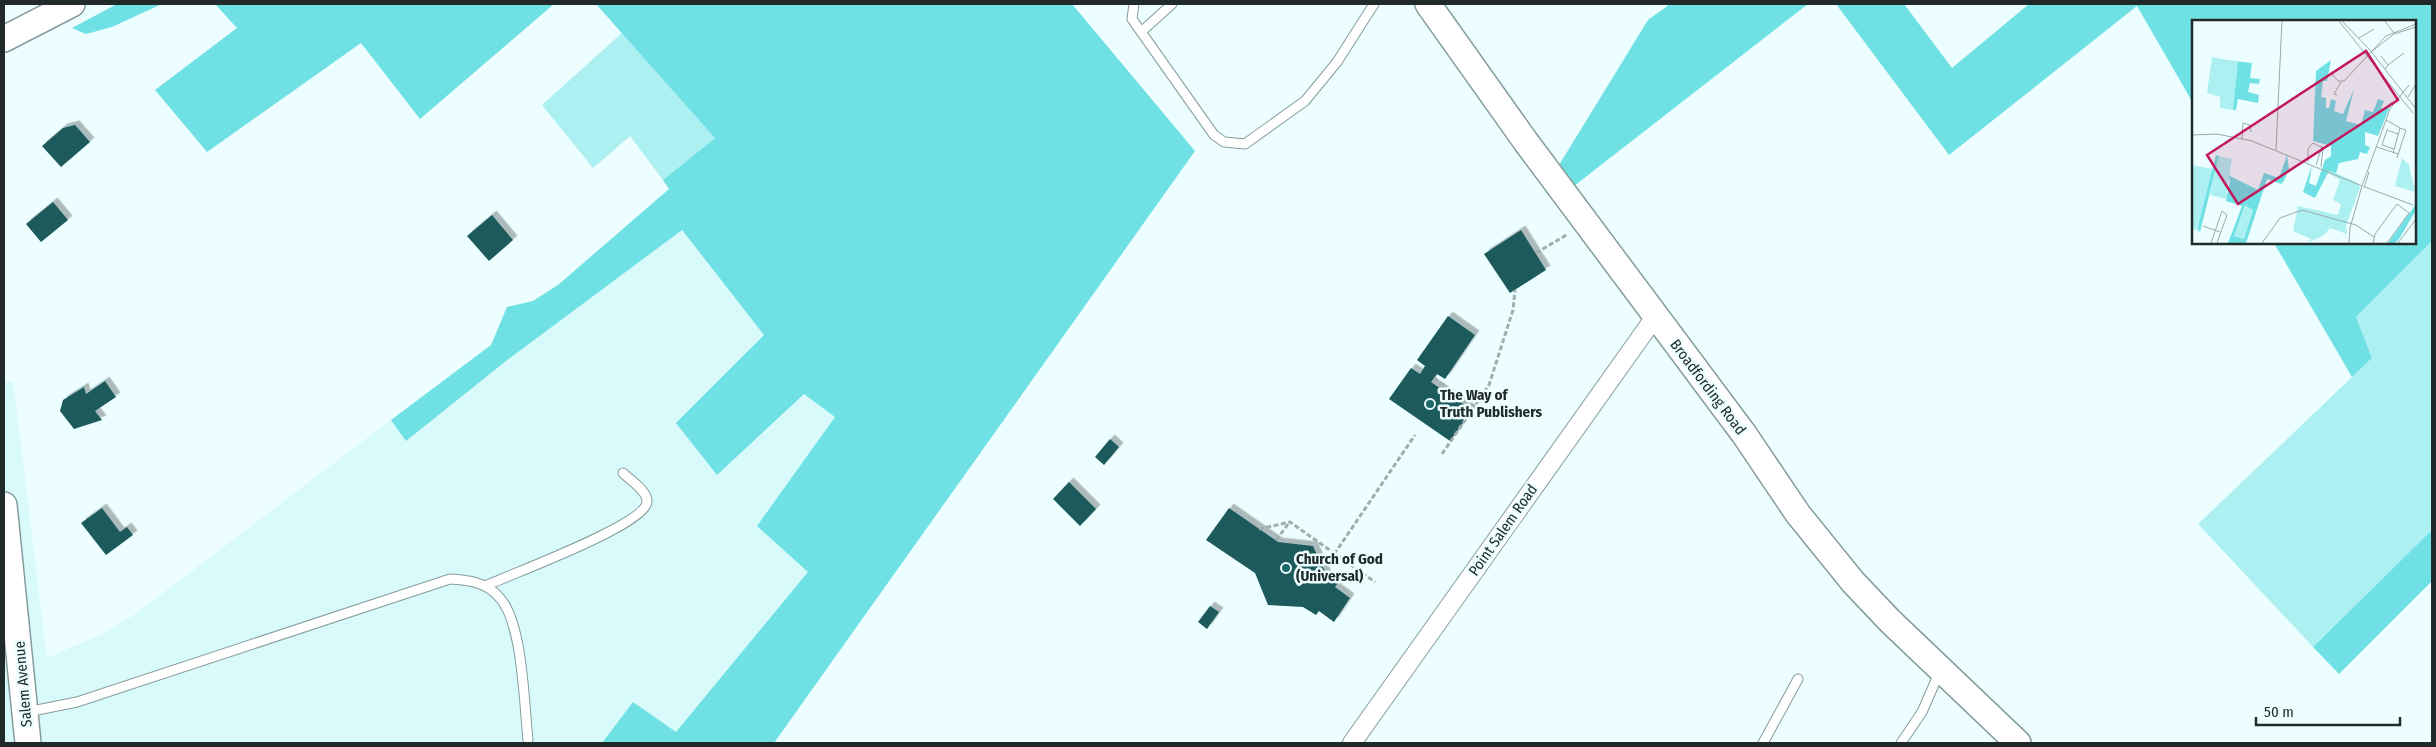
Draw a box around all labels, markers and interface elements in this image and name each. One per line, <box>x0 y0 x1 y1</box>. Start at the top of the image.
inset map <box>2192 20 2416 244</box>
street label: Broadfording Road <box>1666 336 1750 438</box>
place label: The Way of Truth Publishers <box>1440 386 1543 421</box>
marker: The Way of Truth Publishers <box>1424 398 1436 410</box>
street label: Point Salem Road <box>1465 481 1541 579</box>
place label: Church of God (Universal) <box>1296 550 1383 585</box>
marker: Church of God (Universal) <box>1280 562 1292 574</box>
street label: Salem Avenue <box>10 640 36 728</box>
scale bar <box>2256 694 2400 726</box>
text: 50 m <box>2264 703 2294 721</box>

